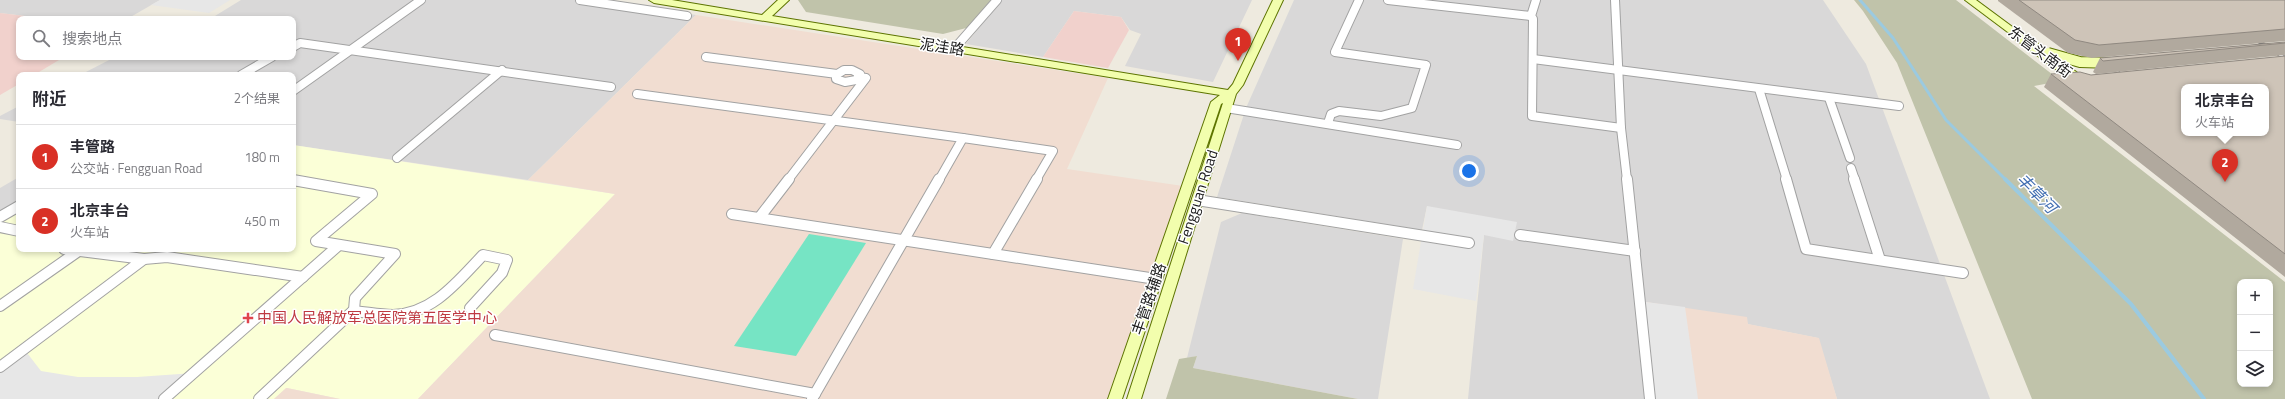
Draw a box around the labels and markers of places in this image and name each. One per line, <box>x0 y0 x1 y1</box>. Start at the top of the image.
pin: 1 <box>1225 28 1251 61</box>
pin: 2 <box>2212 149 2238 182</box>
place label: 中国人民解放军总医院第五医学中心 <box>257 306 497 329</box>
marker: 中国人民解放军总医院第五医学中心 <box>242 312 254 324</box>

